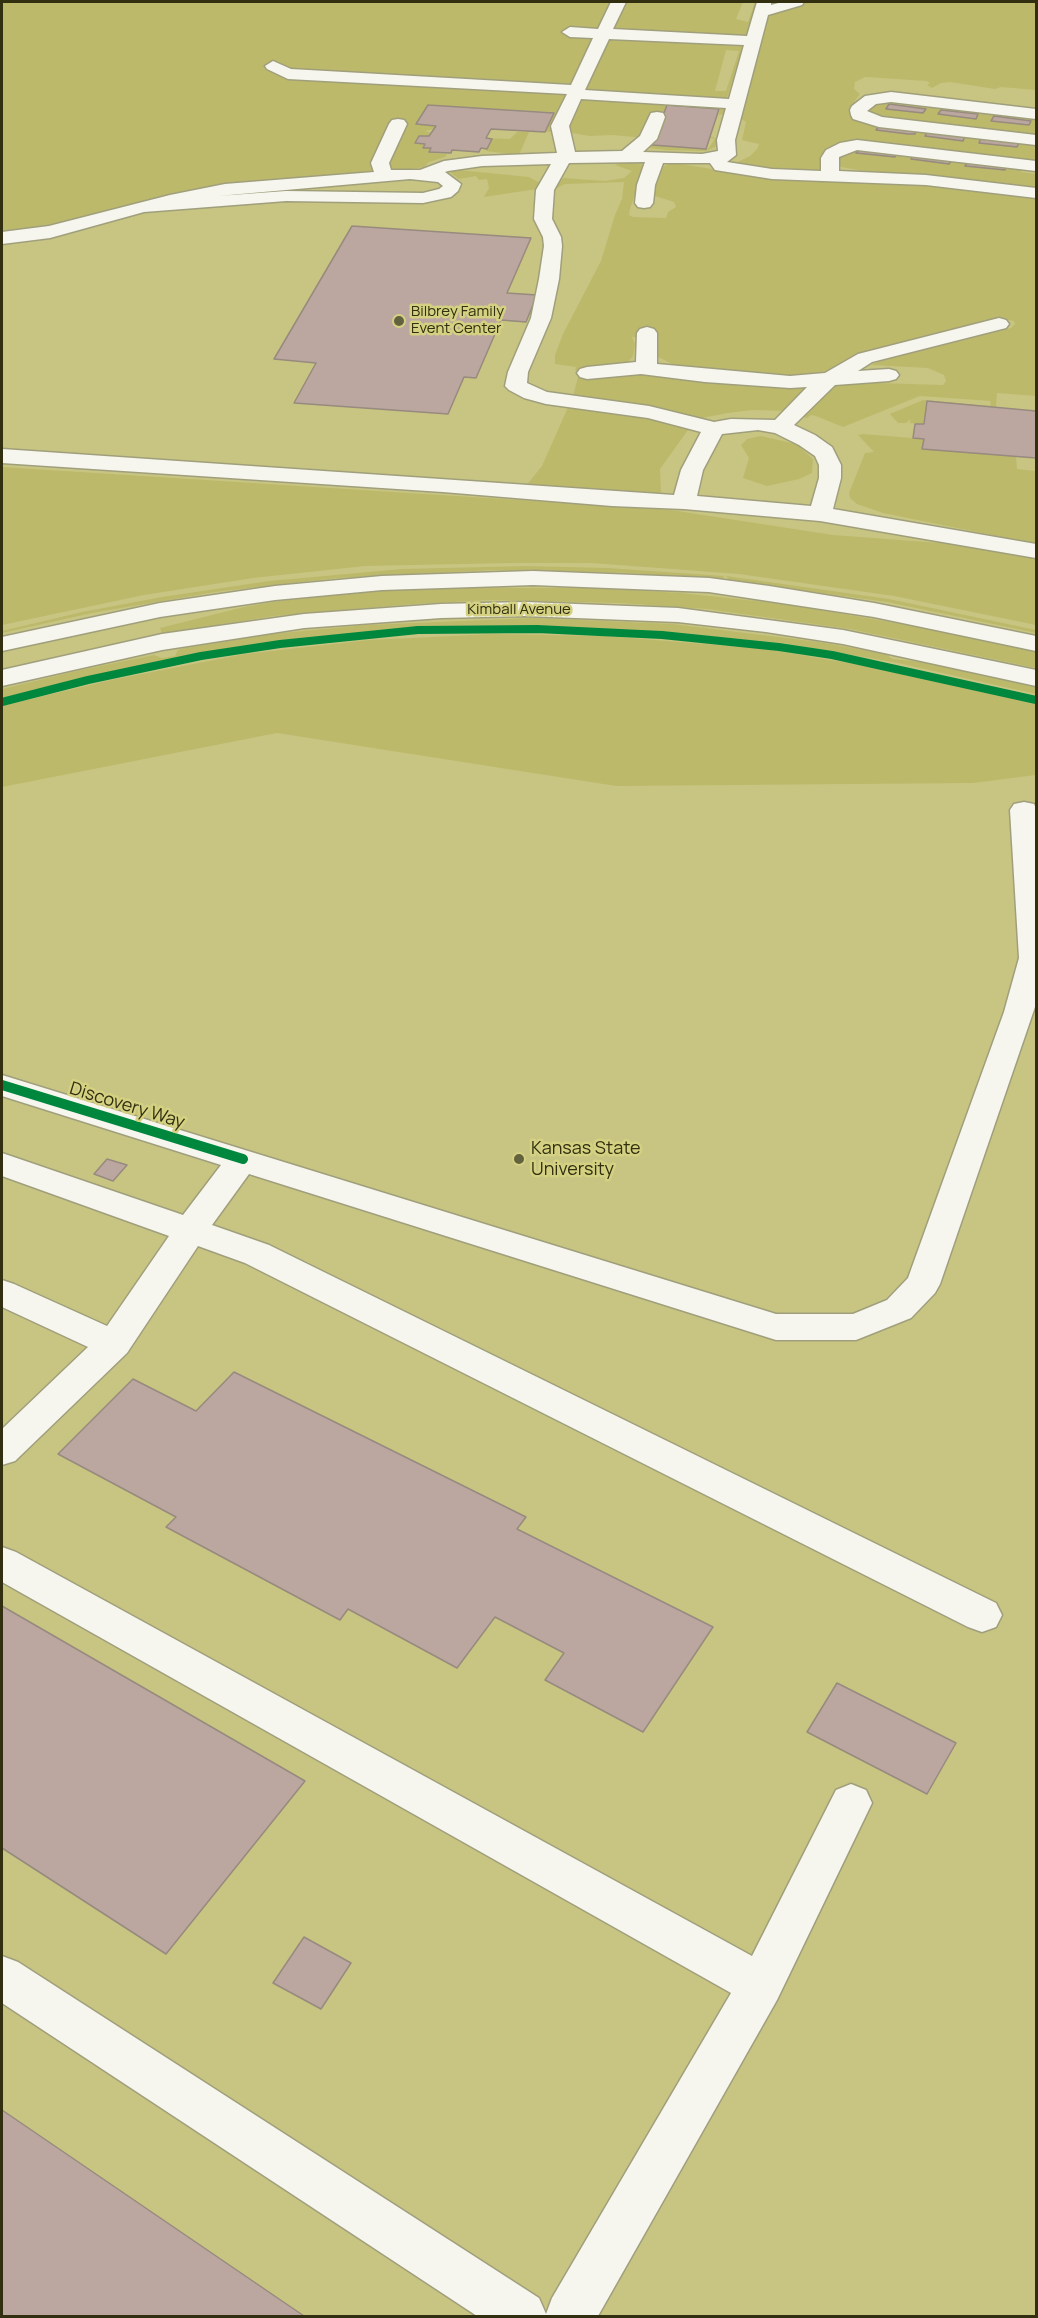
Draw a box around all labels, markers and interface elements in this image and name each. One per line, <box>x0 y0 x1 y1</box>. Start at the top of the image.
place label: Bilbrey Family Event Center <box>411 303 504 338</box>
marker: Bilbrey Family Event Center <box>392 314 406 328</box>
street label: Kimball Avenue <box>467 601 571 619</box>
street label: Discovery Way <box>67 1078 187 1134</box>
place label: Kansas State University <box>531 1138 641 1180</box>
marker: Kansas State University <box>512 1152 526 1166</box>

